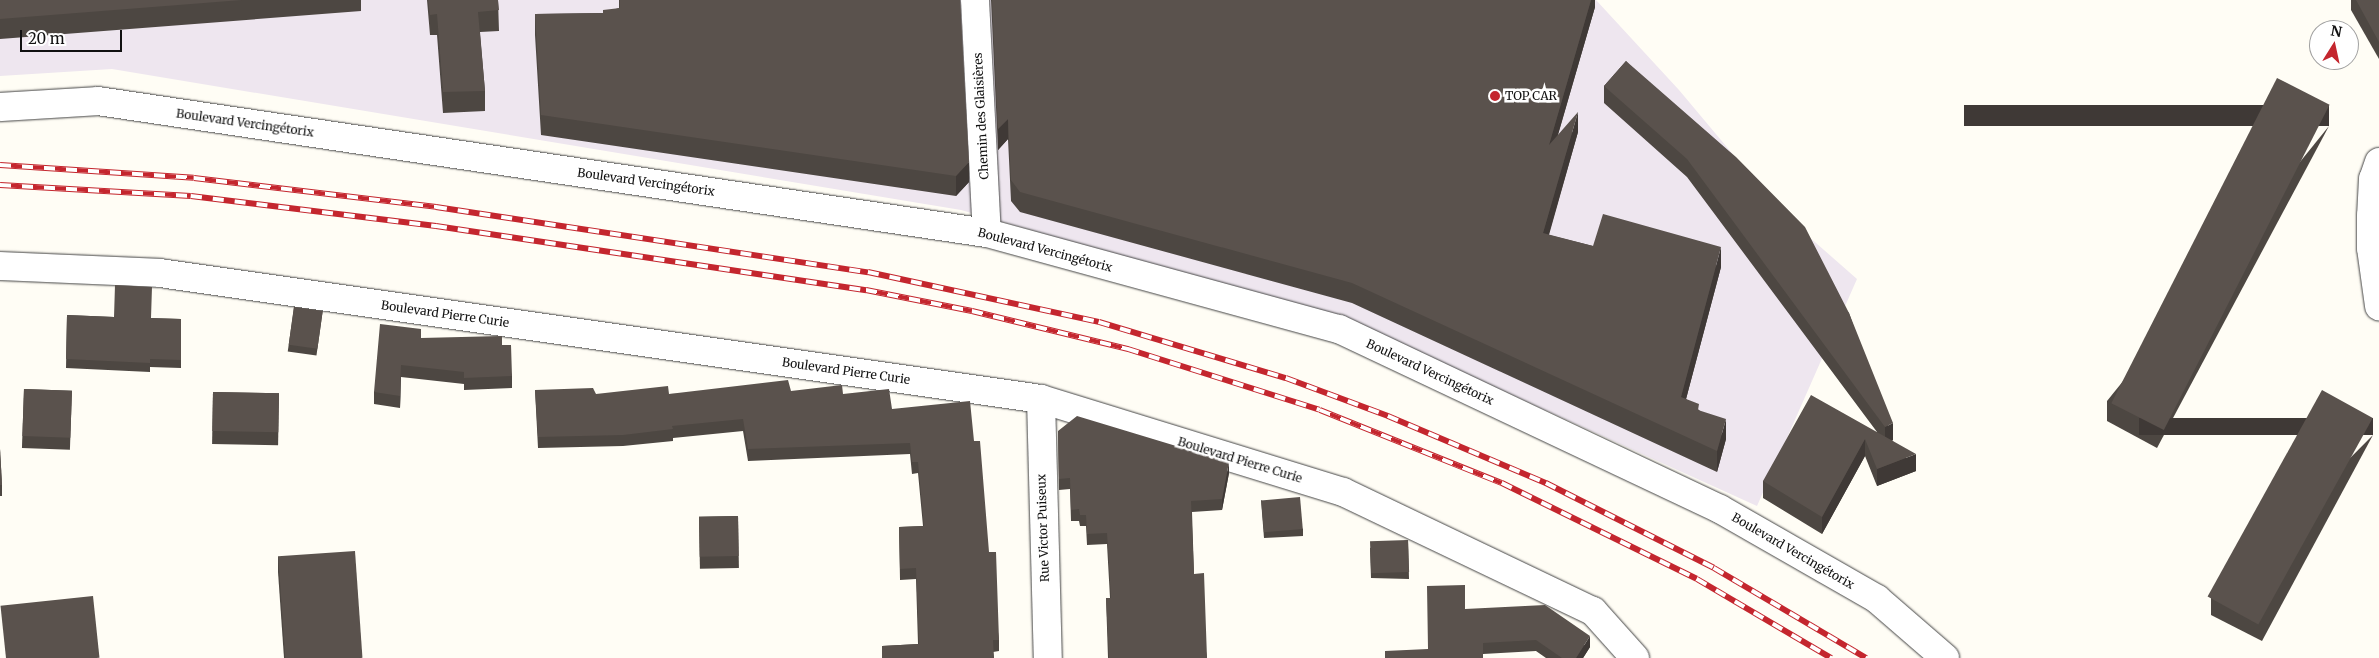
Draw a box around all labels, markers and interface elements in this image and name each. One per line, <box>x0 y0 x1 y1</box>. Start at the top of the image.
scale bar <box>22 20 125 52</box>
north arrow <box>2309 20 2359 70</box>
text: N <box>2329 21 2343 41</box>
text: 20 m <box>28 29 65 48</box>
street label: Chemin des Glaisières <box>970 52 992 180</box>
place label: TOP CAR <box>1505 89 1557 103</box>
marker: TOP CAR <box>1489 90 1501 102</box>
street label: Boulevard Vercingétorix <box>175 106 315 140</box>
street label: Boulevard Vercingétorix <box>576 165 716 199</box>
street label: Boulevard Vercingétorix <box>976 225 1114 275</box>
street label: Boulevard Pierre Curie <box>380 298 510 330</box>
street label: Boulevard Vercingétorix <box>1364 336 1496 408</box>
street label: Boulevard Pierre Curie <box>781 355 911 387</box>
street label: Boulevard Pierre Curie <box>1176 434 1304 486</box>
street label: Rue Victor Puiseux <box>1034 474 1052 582</box>
street label: Boulevard Vercingétorix <box>1729 510 1857 592</box>

